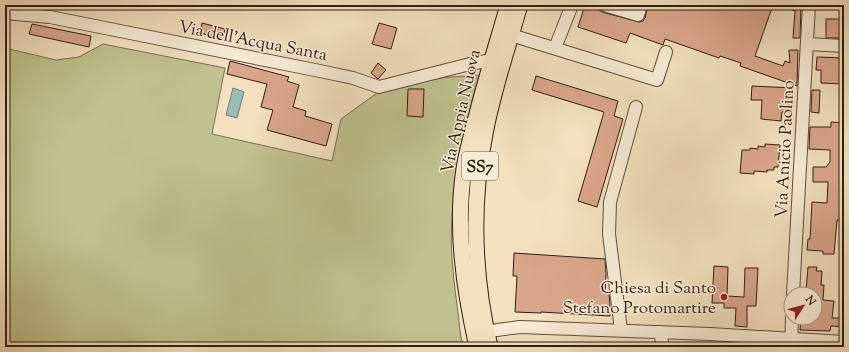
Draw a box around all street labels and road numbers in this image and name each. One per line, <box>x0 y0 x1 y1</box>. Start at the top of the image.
street label: Via dell'Acqua Santa <box>176 16 329 68</box>
street label: Via Appia Nuova <box>436 47 488 176</box>
street label: Via Anicio Paolino <box>770 80 802 219</box>
road number: SS7 <box>462 152 498 180</box>

